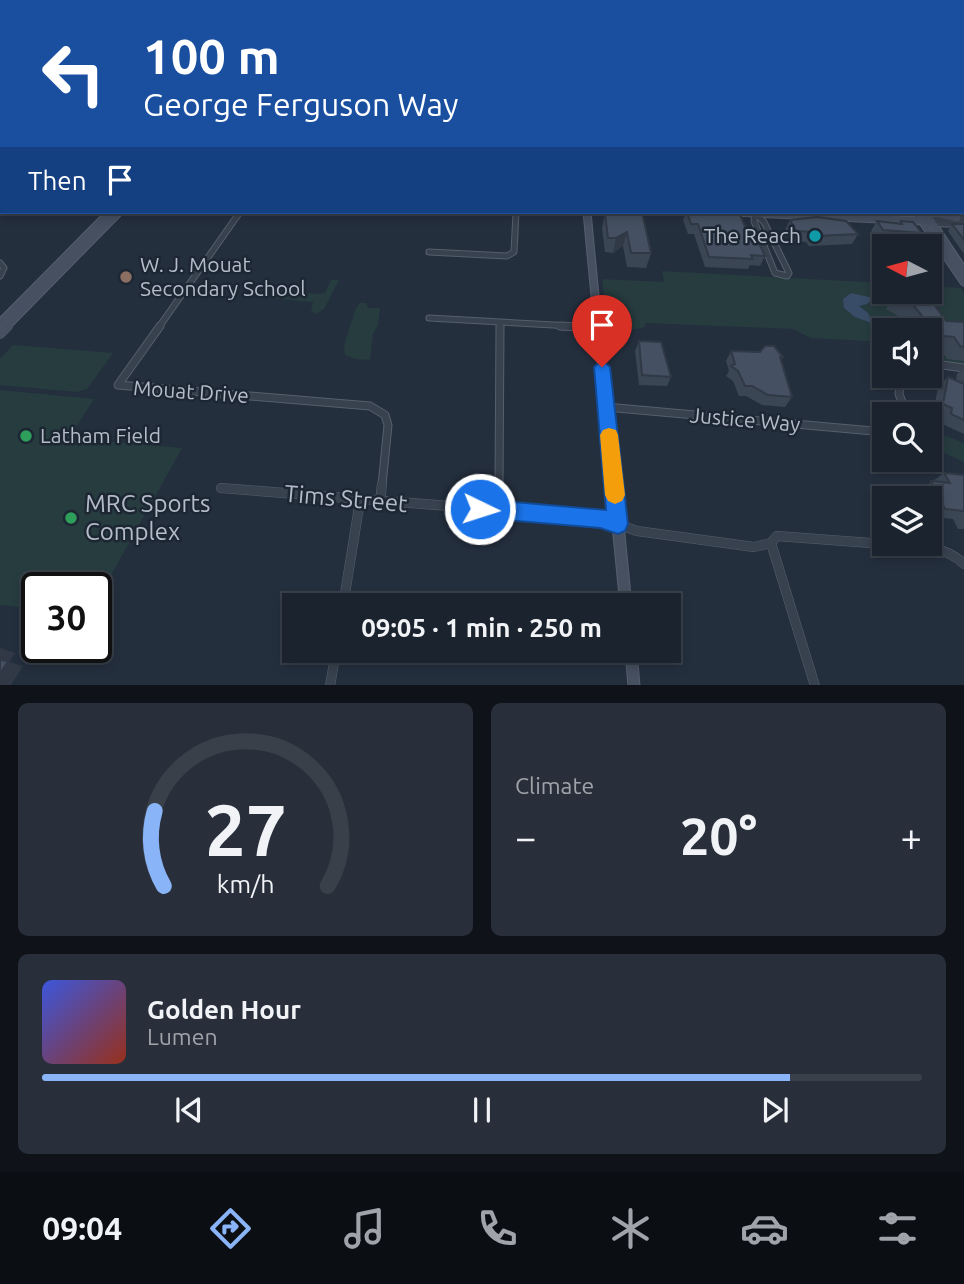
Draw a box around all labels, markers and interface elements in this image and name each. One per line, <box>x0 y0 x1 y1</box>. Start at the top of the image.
icon: left <box>28 28 119 119</box>
text: 100 m <box>143 28 280 83</box>
text: George Ferguson Way <box>143 86 458 122</box>
icon: arrive <box>101 161 139 199</box>
text: Then <box>28 166 87 195</box>
place label: The Reach <box>704 223 801 247</box>
marker: The Reach <box>807 228 823 244</box>
north arrow <box>872 234 942 304</box>
map controls <box>872 234 942 556</box>
place label: W. J. Mouat Secondary School <box>140 252 306 300</box>
marker: W. J. Mouat Secondary School <box>118 269 134 285</box>
pin <box>572 295 632 367</box>
icon: arrive <box>583 306 621 344</box>
button: sound <box>872 318 942 388</box>
street label: Mouat Drive <box>132 375 250 407</box>
street label: Justice Way <box>689 402 801 436</box>
button: search <box>872 402 942 472</box>
place label: Latham Field <box>40 423 161 447</box>
marker: Latham Field <box>18 428 34 444</box>
position arrow <box>443 472 517 546</box>
street label: Tims Street <box>283 480 409 517</box>
button: layers <box>872 486 942 556</box>
place label: MRC Sports Complex <box>85 490 210 545</box>
marker: MRC Sports Complex <box>63 510 79 526</box>
speed limit sign: 30 <box>21 572 112 663</box>
text: 09:05 · 1 min · 250 m <box>361 613 602 642</box>
text: Climate <box>515 773 594 798</box>
text: 27 <box>204 788 287 870</box>
text: 20° <box>680 807 757 865</box>
text: − <box>515 816 536 858</box>
text: + <box>901 816 922 858</box>
text: km/h <box>217 869 274 897</box>
text: Golden Hour <box>147 995 301 1024</box>
text: Lumen <box>147 1024 218 1049</box>
icon: previous <box>170 1091 208 1129</box>
icon: pause <box>463 1091 501 1129</box>
icon: next <box>756 1091 794 1129</box>
icon: directions <box>206 1204 255 1253</box>
icon: music <box>340 1204 389 1253</box>
icon: phone <box>473 1204 522 1253</box>
icon: climate <box>606 1204 655 1253</box>
icon: car <box>740 1204 789 1253</box>
icon: filters <box>873 1204 922 1253</box>
text: 09:04 <box>42 1210 122 1246</box>

